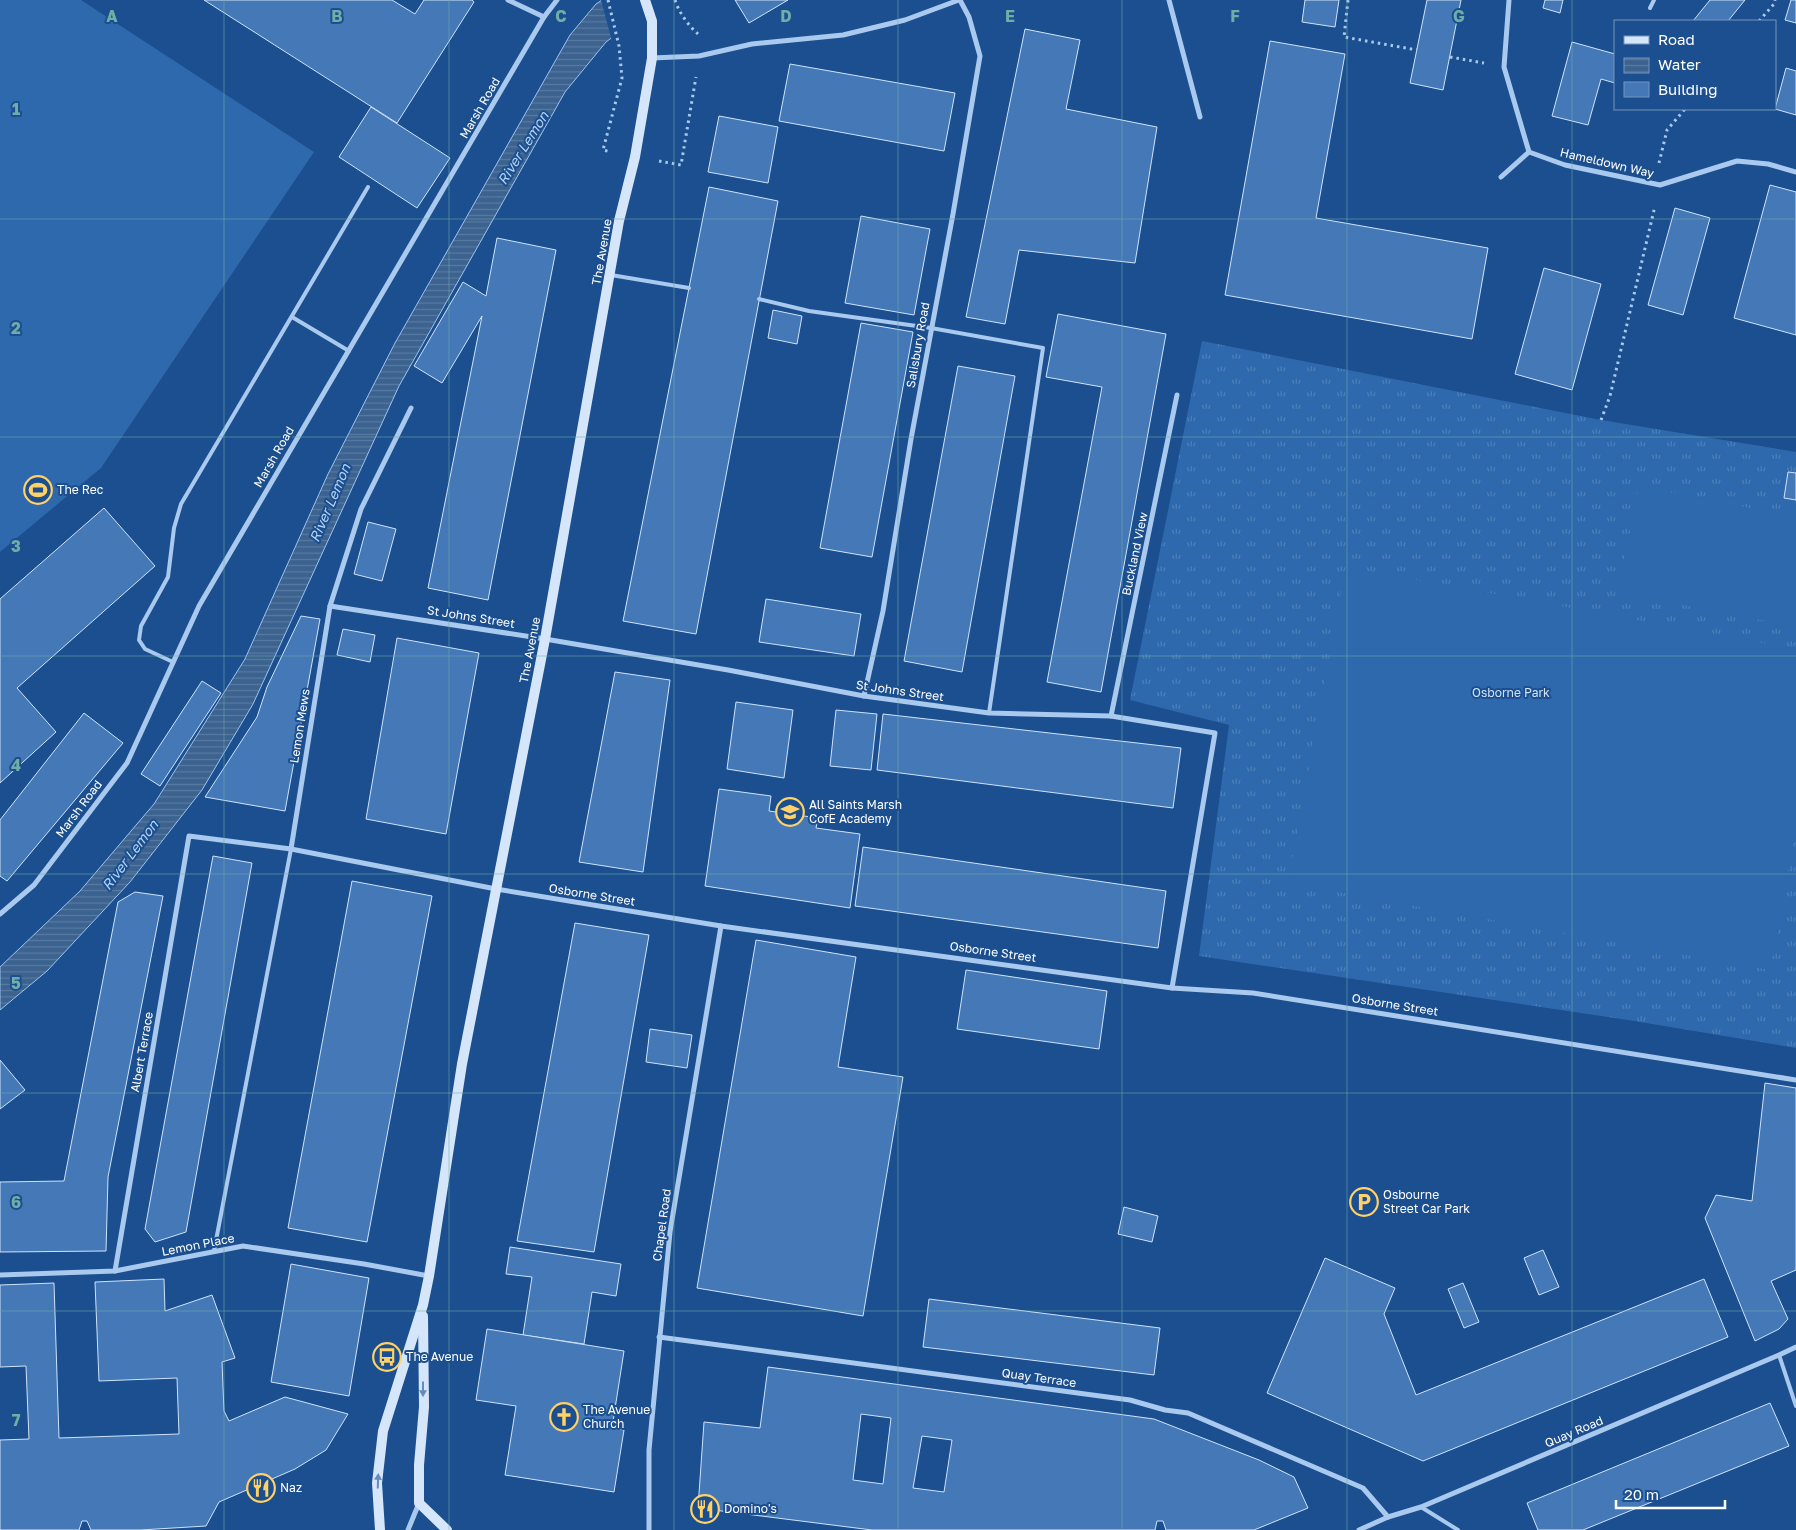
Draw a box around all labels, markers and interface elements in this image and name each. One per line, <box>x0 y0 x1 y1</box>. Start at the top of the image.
text: A <box>106 6 118 26</box>
text: B <box>331 6 343 26</box>
text: C <box>555 6 567 26</box>
text: D <box>780 6 792 26</box>
text: E <box>1005 6 1015 26</box>
text: F <box>1230 6 1240 26</box>
text: G <box>1453 6 1465 26</box>
legend <box>1614 20 1776 110</box>
text: Road <box>1658 30 1695 48</box>
text: Water <box>1658 55 1701 73</box>
street label: Marsh Road <box>456 75 503 141</box>
text: Building <box>1658 80 1718 98</box>
text: 1 <box>12 99 20 119</box>
water label: River Lemon <box>493 107 553 188</box>
street label: Hameldown Way <box>1559 144 1656 181</box>
street label: The Avenue <box>588 218 615 286</box>
street label: Salisbury Road <box>903 301 932 389</box>
text: 2 <box>11 318 21 338</box>
street label: Marsh Road <box>250 424 297 490</box>
water label: River Lemon <box>305 460 354 544</box>
sports icon: The Rec <box>23 475 53 505</box>
place label: The Rec <box>57 482 104 497</box>
street label: Buckland View <box>1118 511 1151 597</box>
text: 3 <box>11 536 21 556</box>
street label: St Johns Street <box>426 602 516 631</box>
street label: The Avenue <box>516 615 543 684</box>
street label: St Johns Street <box>855 677 945 704</box>
park label: Osborne Park <box>1472 685 1550 700</box>
street label: Lemon Mews <box>286 688 313 764</box>
text: 4 <box>11 755 21 775</box>
street label: Marsh Road <box>52 777 105 840</box>
school or university icon: All Saints Marsh CofE Academy <box>775 797 805 827</box>
place label: All Saints Marsh CofE Academy <box>809 797 902 826</box>
water label: River Lemon <box>98 815 162 893</box>
street label: Osborne Street <box>548 880 637 909</box>
street label: Osborne Street <box>949 938 1038 965</box>
text: 5 <box>11 973 21 993</box>
street label: Osborne Street <box>1351 990 1440 1019</box>
street label: Albert Terrace <box>127 1010 156 1093</box>
parking icon: Osbourne Street Car Park <box>1349 1187 1379 1217</box>
place label: Osbourne Street Car Park <box>1383 1187 1470 1216</box>
street label: Chapel Road <box>649 1188 674 1262</box>
text: 6 <box>11 1192 21 1212</box>
street label: Lemon Place <box>160 1230 236 1259</box>
bus stop icon: The Avenue <box>372 1342 402 1372</box>
place label: The Avenue <box>406 1349 473 1364</box>
street label: Quay Terrace <box>1001 1365 1077 1390</box>
one-way arrow <box>420 1381 428 1397</box>
church icon: The Avenue Church <box>549 1402 579 1432</box>
place label: The Avenue Church <box>583 1402 650 1431</box>
text: 7 <box>12 1410 21 1430</box>
street label: Quay Road <box>1542 1413 1605 1451</box>
restaurant icon: Naz <box>246 1473 276 1503</box>
one-way arrow <box>374 1473 382 1489</box>
scale bar <box>1616 1478 1725 1510</box>
place label: Naz <box>280 1480 302 1495</box>
text: 20 m <box>1624 1485 1659 1503</box>
restaurant icon: Domino's <box>690 1494 720 1524</box>
place label: Domino's <box>724 1501 777 1516</box>

